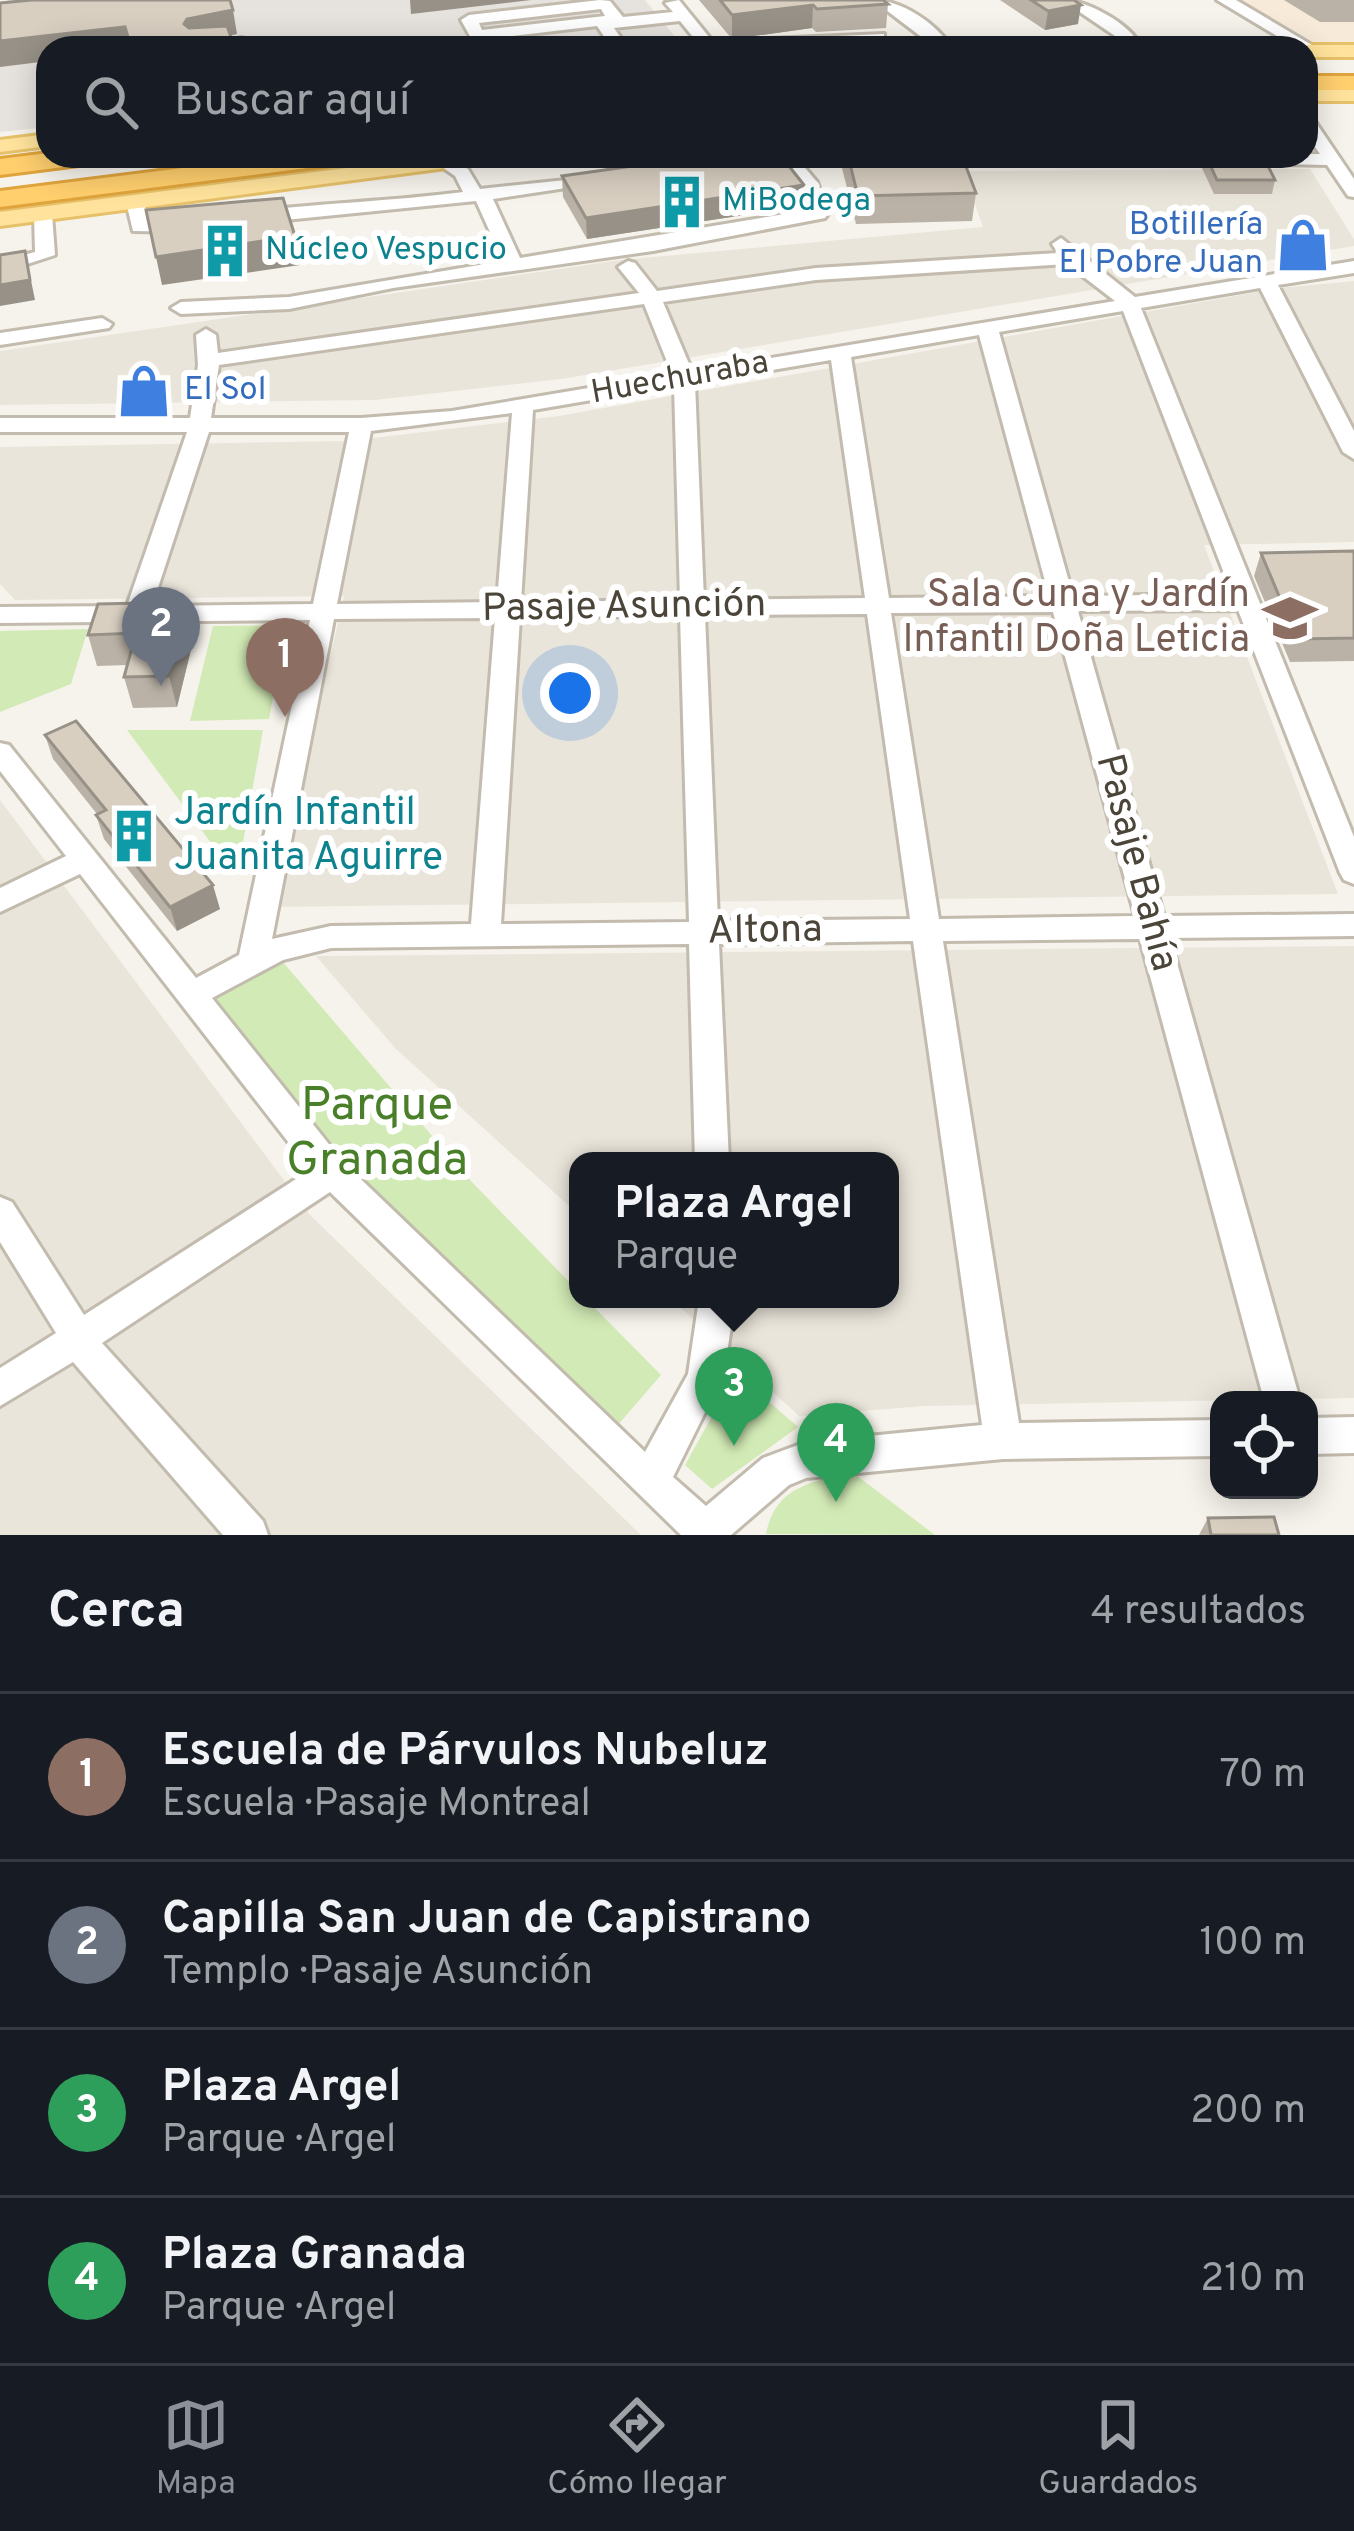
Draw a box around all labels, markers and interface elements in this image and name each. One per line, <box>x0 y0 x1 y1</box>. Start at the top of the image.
search box <box>36 36 1318 168</box>
icon: search <box>78 69 144 135</box>
text: Buscar aquí <box>174 74 410 131</box>
building icon: MiBodega <box>653 173 711 231</box>
place label: MiBodega <box>722 181 871 223</box>
place label: Botillería El Pobre Juan <box>1058 205 1263 285</box>
shop icon: Botillería El Pobre Juan <box>1274 216 1332 274</box>
building icon: Núcleo Vespucio <box>196 222 254 280</box>
place label: Núcleo Vespucio <box>265 230 507 272</box>
street label: Huechuraba <box>588 343 772 415</box>
shop icon: El Sol <box>115 362 173 420</box>
place label: El Sol <box>184 370 266 412</box>
place label: Sala Cuna y Jardín Infantil Doña Leticia <box>902 572 1250 666</box>
street label: Pasaje Asunción <box>481 581 767 635</box>
pin: 2 <box>122 587 200 686</box>
school or university icon: Sala Cuna y Jardín Infantil Doña Leticia <box>1261 589 1319 647</box>
pin: 1 <box>246 618 324 717</box>
your location <box>540 663 600 723</box>
street label: Pasaje Bahía <box>1083 749 1187 977</box>
place label: Jardín Infantil Juanita Aguirre <box>174 790 443 884</box>
building icon: Jardín Infantil Juanita Aguirre <box>105 807 163 865</box>
street label: Altona <box>707 906 823 958</box>
park label: Parque Granada <box>286 1077 468 1192</box>
popup <box>569 1152 899 1308</box>
text: Plaza Argel <box>614 1177 854 1234</box>
text: Parque <box>614 1234 738 1283</box>
pin: 3 <box>695 1347 773 1446</box>
map controls <box>1210 1391 1318 1499</box>
button: locate <box>1210 1391 1318 1499</box>
pin: 4 <box>797 1403 875 1502</box>
text: Cerca <box>48 1581 185 1646</box>
text: 4 resultados <box>1091 1589 1306 1638</box>
text: Escuela de Párvulos Nubeluz <box>162 1724 769 1781</box>
text: 1 <box>79 1752 95 1801</box>
text: 70 m <box>1220 1752 1306 1801</box>
text: Escuela · Pasaje Montreal <box>162 1781 591 1830</box>
text: Capilla San Juan de Capistrano <box>162 1892 812 1949</box>
text: 2 <box>75 1920 99 1969</box>
text: 100 m <box>1199 1920 1306 1969</box>
text: Templo · Pasaje Asunción <box>162 1949 593 1998</box>
text: Plaza Argel <box>162 2060 401 2117</box>
text: 3 <box>75 2088 99 2137</box>
text: 200 m <box>1190 2088 1306 2137</box>
text: Parque · Argel <box>162 2117 396 2166</box>
text: Plaza Granada <box>162 2228 467 2285</box>
text: 4 <box>74 2256 100 2305</box>
text: 210 m <box>1200 2256 1306 2305</box>
text: Parque · Argel <box>162 2285 396 2334</box>
tab: Mapa <box>156 2392 236 2506</box>
tab: Cómo llegar <box>547 2392 727 2506</box>
tab: Guardados <box>1038 2392 1198 2506</box>

